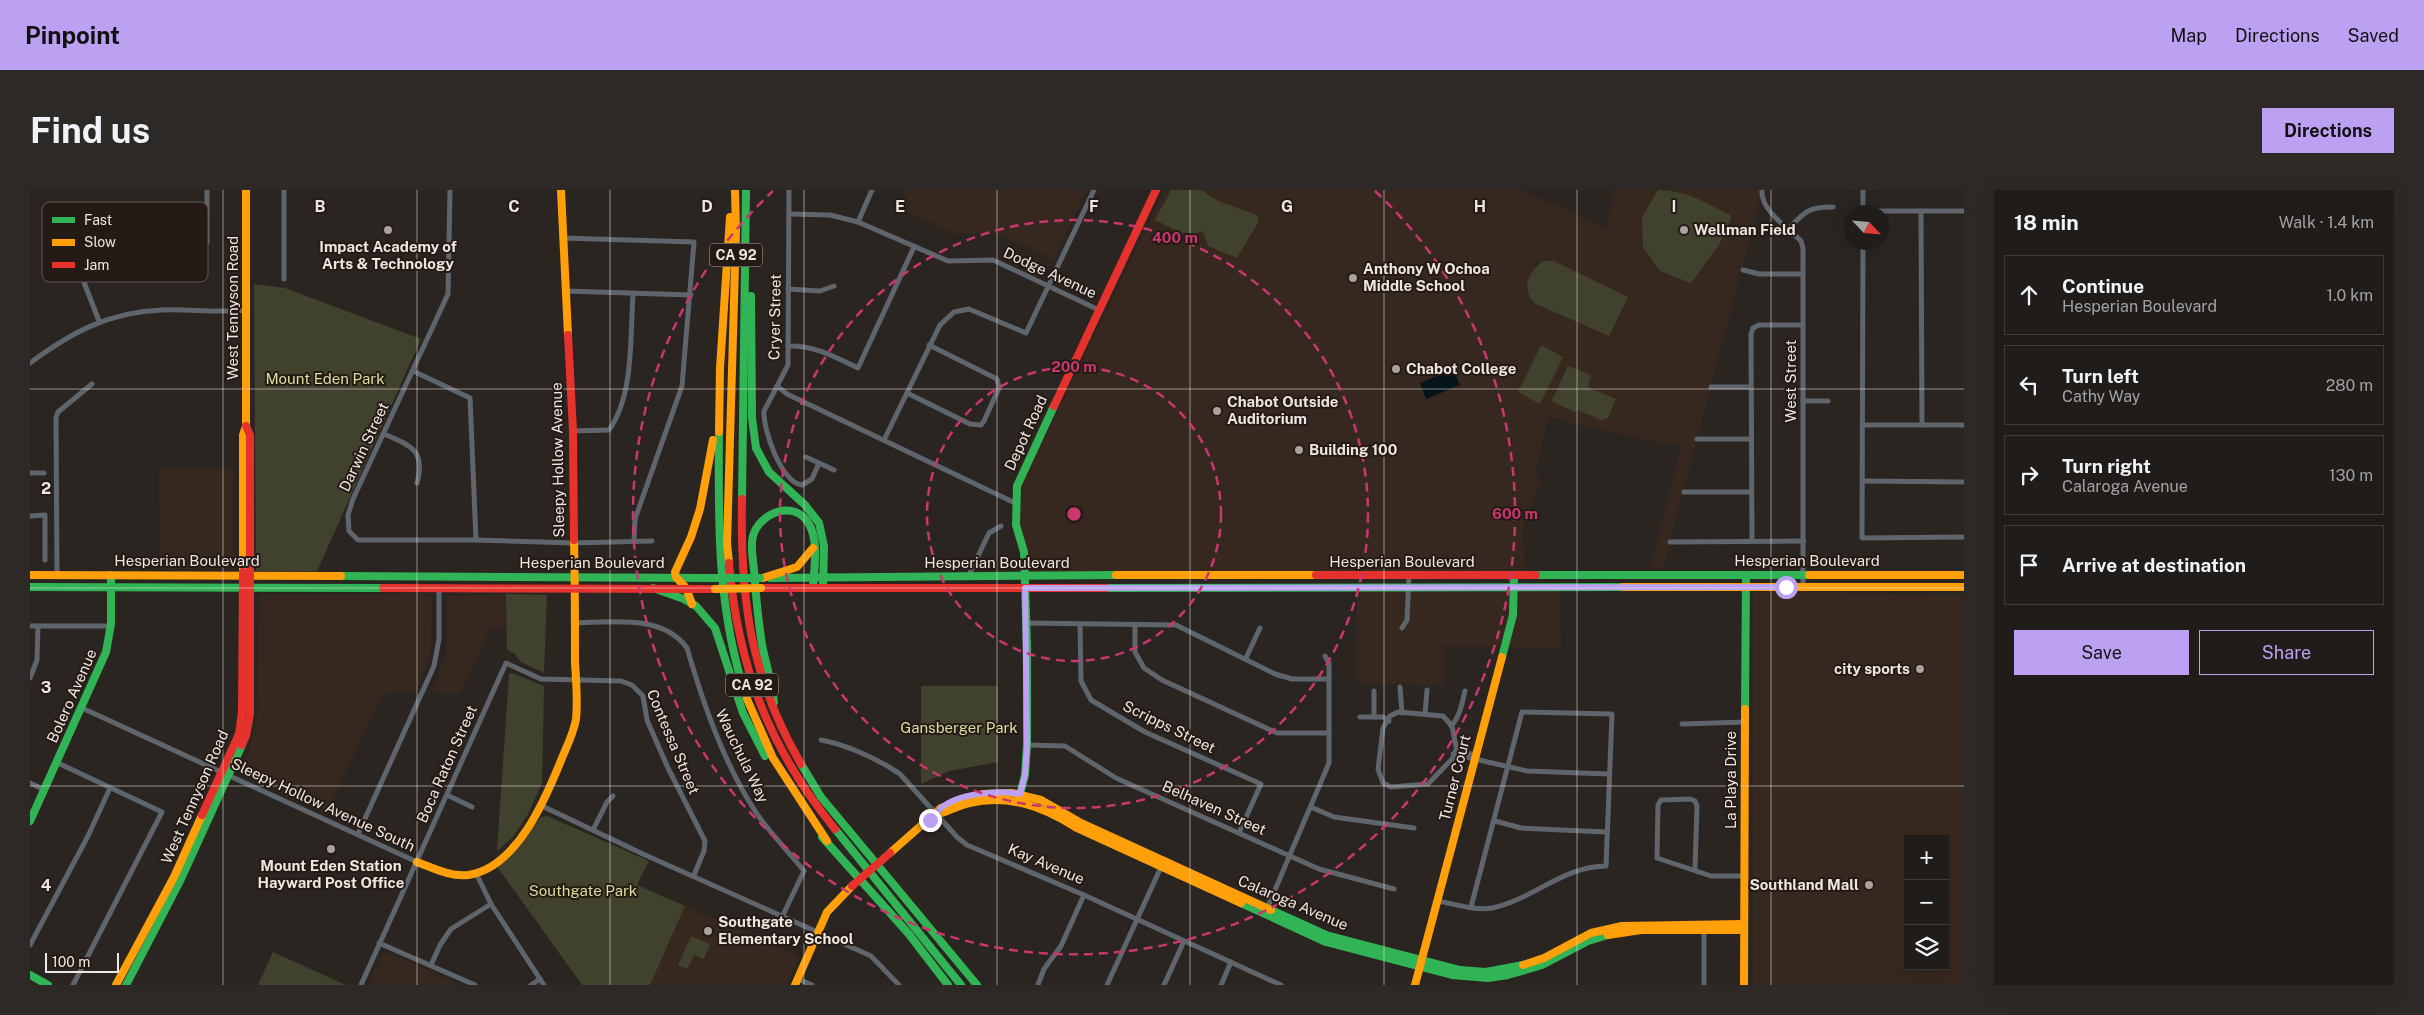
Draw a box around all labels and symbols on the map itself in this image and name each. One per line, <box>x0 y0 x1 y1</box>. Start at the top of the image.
text: B <box>315 197 326 216</box>
text: C <box>508 197 520 216</box>
text: D <box>701 197 713 216</box>
text: E <box>895 197 905 216</box>
text: F <box>1089 197 1099 216</box>
text: G <box>1281 197 1293 216</box>
text: H <box>1474 197 1486 216</box>
text: I <box>1672 197 1676 216</box>
legend <box>42 202 208 282</box>
north arrow <box>1844 205 1889 250</box>
text: Fast <box>84 212 112 228</box>
place label: Wellman Field <box>1694 221 1796 238</box>
marker: Impact Academy of Arts & Technology <box>382 224 394 236</box>
marker: Wellman Field <box>1678 224 1690 236</box>
text: 400 m <box>1152 229 1198 246</box>
text: Slow <box>84 234 116 250</box>
street label: West Tennyson Road <box>224 236 241 380</box>
place label: Impact Academy of Arts & Technology <box>319 238 457 272</box>
road number: CA 92 <box>710 244 762 266</box>
street label: Dodge Avenue <box>1001 244 1099 301</box>
text: Jam <box>84 257 109 273</box>
place label: Anthony W Ochoa Middle School <box>1363 260 1490 294</box>
marker: Anthony W Ochoa Middle School <box>1347 272 1359 284</box>
street label: Cryer Street <box>765 274 784 360</box>
street label: West Street <box>1782 339 1799 422</box>
text: 200 m <box>1051 358 1097 375</box>
place label: Chabot College <box>1406 360 1516 377</box>
marker: Chabot College <box>1390 363 1402 375</box>
park label: Mount Eden Park <box>265 370 385 387</box>
street label: Sleepy Hollow Avenue <box>548 382 567 538</box>
street label: Depot Road <box>1001 392 1050 473</box>
place label: Chabot Outside Auditorium <box>1227 393 1338 427</box>
street label: Darwin Street <box>335 399 392 494</box>
marker: Chabot Outside Auditorium <box>1211 405 1223 417</box>
place label: Building 100 <box>1309 441 1398 458</box>
marker: Building 100 <box>1293 444 1305 456</box>
text: 2 <box>41 479 51 498</box>
centre of rings <box>1065 505 1083 523</box>
text: 600 m <box>1492 505 1538 522</box>
street label: Hesperian Boulevard <box>114 552 260 569</box>
street label: Hesperian Boulevard <box>1734 552 1880 569</box>
street label: Hesperian Boulevard <box>1329 553 1475 570</box>
street label: Hesperian Boulevard <box>519 554 665 571</box>
street label: Hesperian Boulevard <box>924 554 1070 571</box>
route start <box>1775 576 1798 599</box>
street label: Bolero Avenue <box>43 646 100 745</box>
place label: city sports <box>1834 660 1910 677</box>
marker: city sports <box>1914 663 1926 675</box>
road number: CA 92 <box>726 674 778 696</box>
text: 3 <box>41 678 51 697</box>
street label: Contessa Street <box>644 687 703 797</box>
street label: Scripps Street <box>1120 697 1218 756</box>
street label: Boca Raton Street <box>413 702 480 825</box>
street label: Wauchula Way <box>712 706 772 805</box>
park label: Gansberger Park <box>900 719 1018 736</box>
street label: West Tennyson Road <box>157 727 232 866</box>
street label: La Playa Drive <box>1722 731 1739 829</box>
street label: Turner Court <box>1436 733 1473 823</box>
street label: Sleepy Hollow Avenue South <box>229 754 418 855</box>
street label: Belhaven Street <box>1160 777 1269 838</box>
route end <box>919 809 942 832</box>
street label: Kay Avenue <box>1005 840 1087 887</box>
marker: Mount Eden Station Hayward Post Office <box>325 843 337 855</box>
place label: Mount Eden Station Hayward Post Office <box>258 857 404 891</box>
street label: Calaroga Avenue <box>1236 872 1351 933</box>
text: 4 <box>41 876 52 895</box>
place label: Southland Mall <box>1749 876 1859 893</box>
marker: Southland Mall <box>1863 879 1875 891</box>
park label: Southgate Park <box>529 882 637 899</box>
place label: Southgate Elementary School <box>718 913 854 947</box>
marker: Southgate Elementary School <box>702 925 714 937</box>
scale bar <box>45 950 119 973</box>

